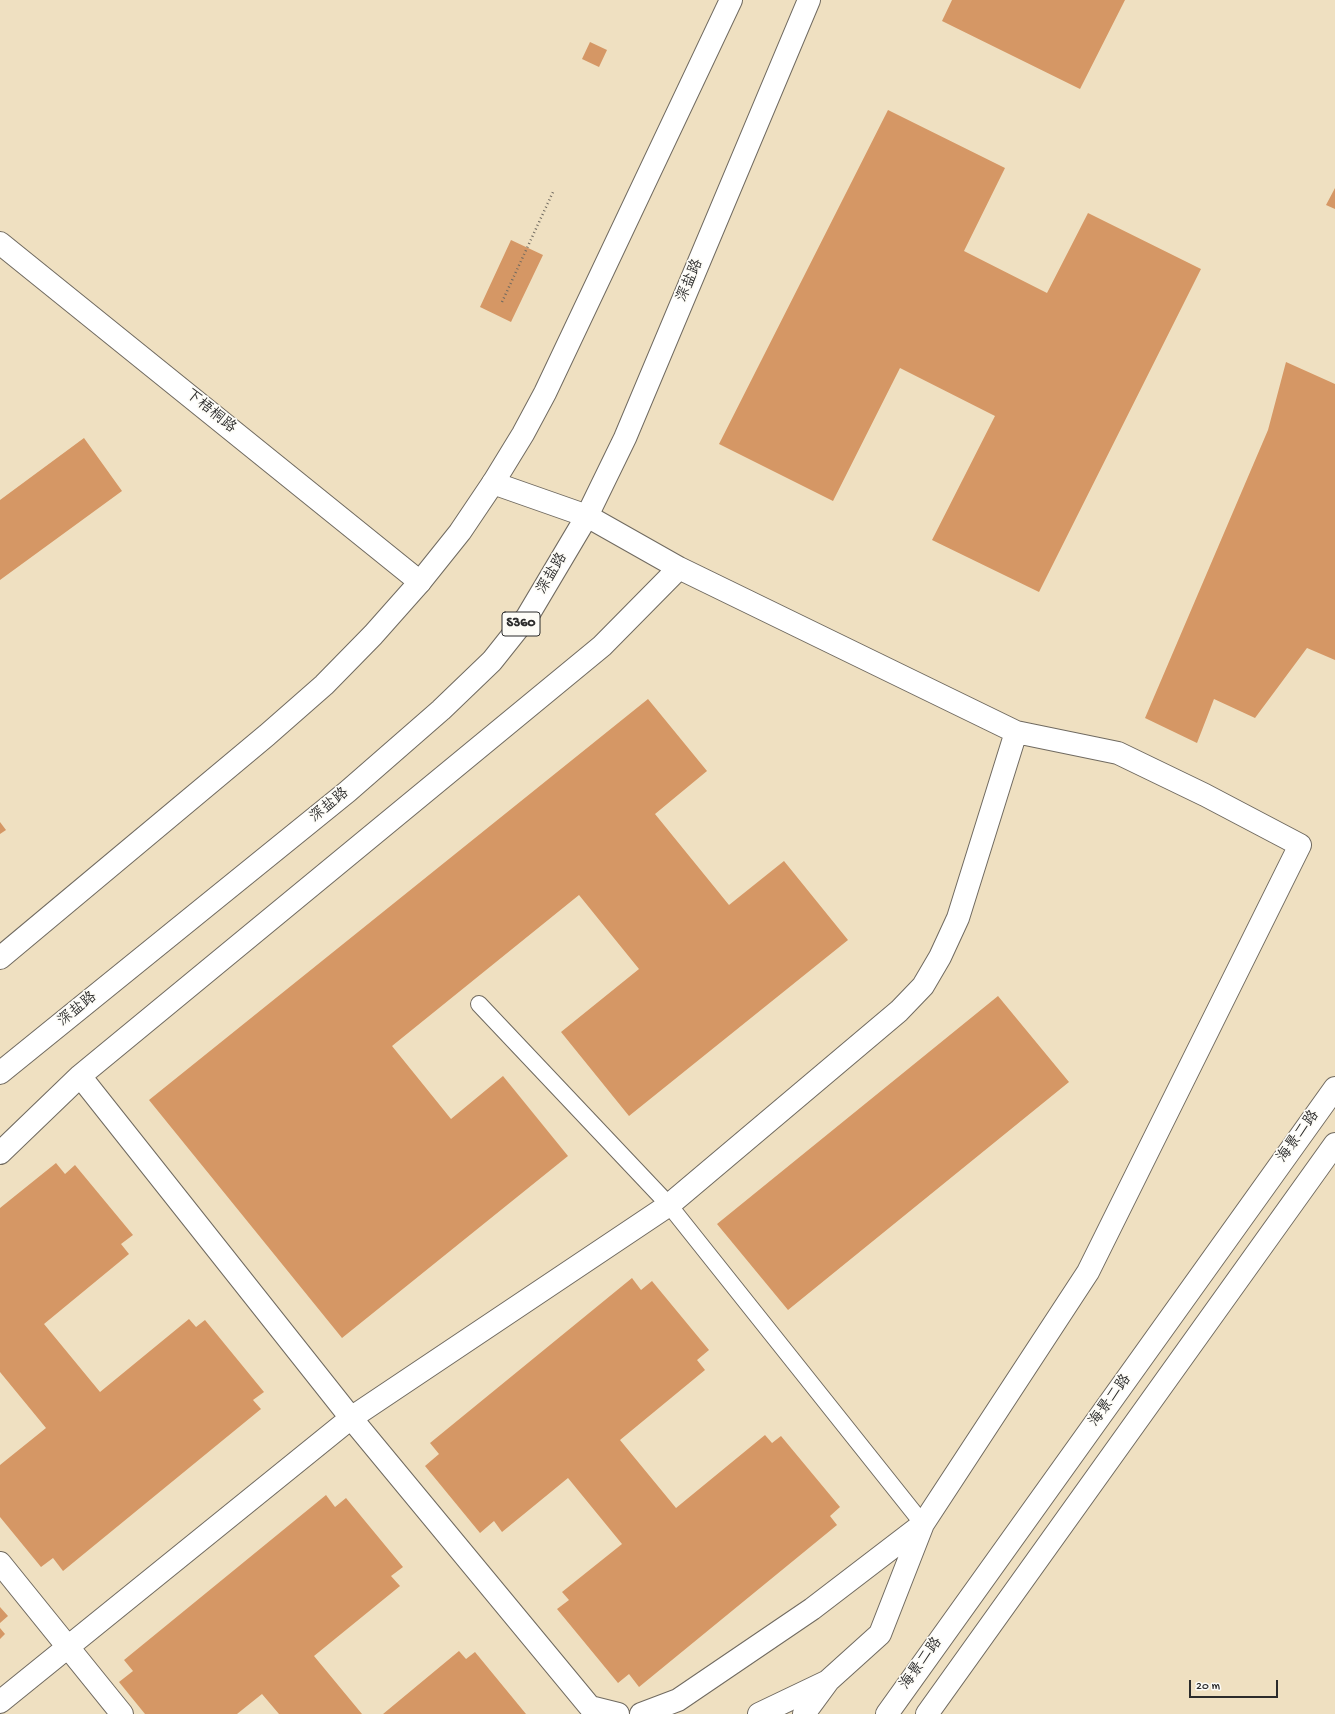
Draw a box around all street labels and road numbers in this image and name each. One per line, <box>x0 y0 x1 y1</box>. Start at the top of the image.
street label: 深盐路 <box>674 257 708 305</box>
street label: 下梧桐路 <box>181 386 239 438</box>
street label: 深盐路 <box>534 550 572 598</box>
road number: S360 <box>502 612 540 636</box>
street label: 深盐路 <box>307 785 353 827</box>
street label: 深盐路 <box>55 989 101 1031</box>
street label: 海景二路 <box>1274 1107 1324 1167</box>
street label: 海景二路 <box>1086 1371 1136 1431</box>
street label: 海景二路 <box>897 1634 947 1694</box>

